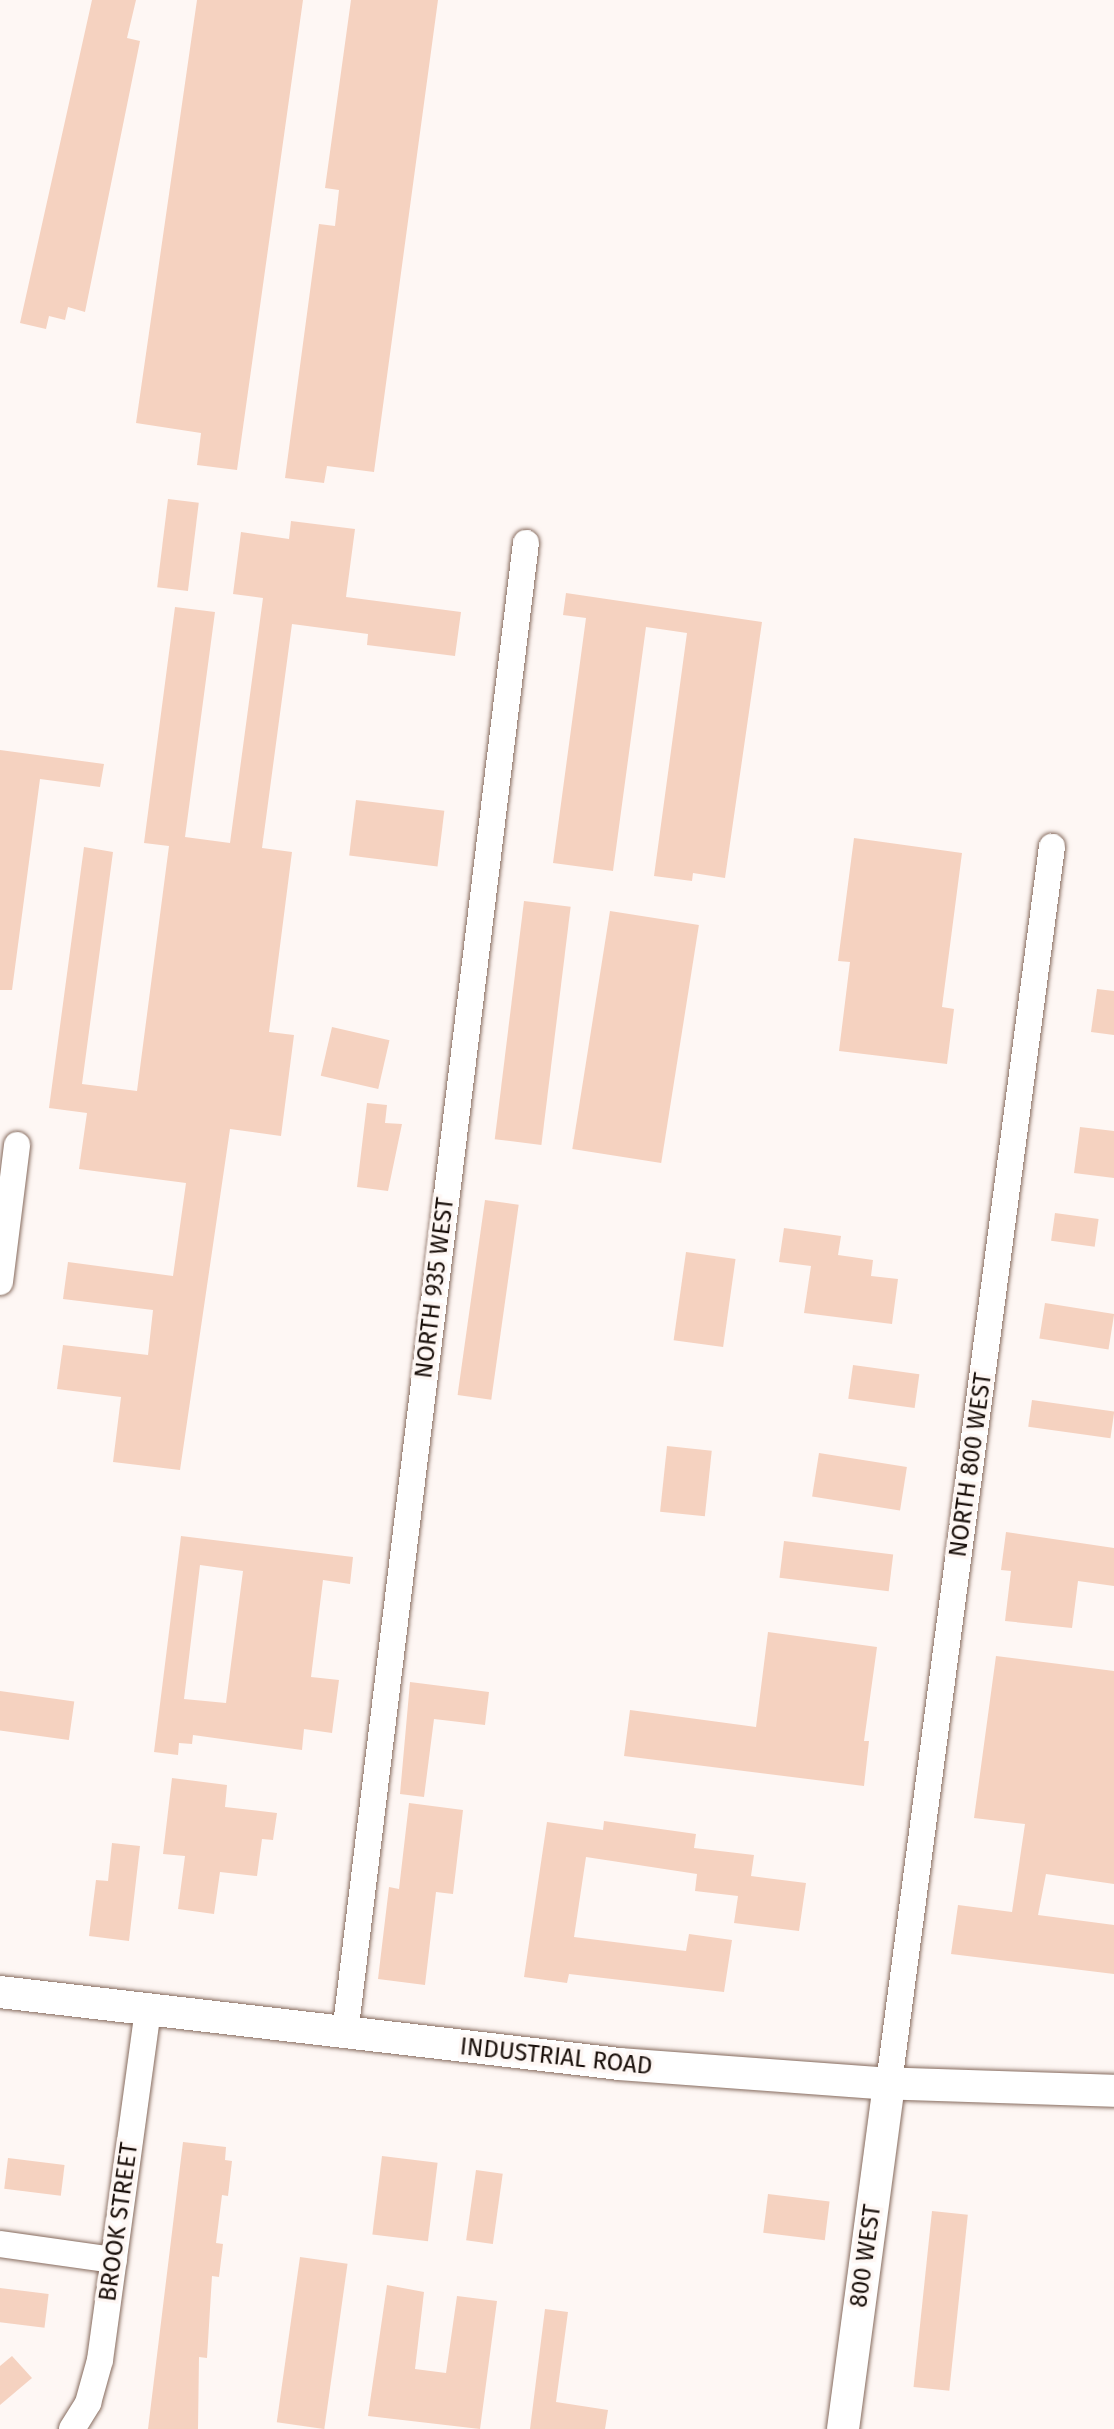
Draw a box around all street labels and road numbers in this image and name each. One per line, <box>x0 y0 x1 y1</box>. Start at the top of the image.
street label: NORTH 935 WEST <box>410 1196 460 1380</box>
street label: NORTH 800 WEST <box>944 1371 998 1559</box>
street label: INDUSTRIAL ROAD <box>458 2033 654 2081</box>
street label: BROOK STREET <box>94 2141 144 2303</box>
street label: 800 WEST <box>845 2203 887 2309</box>

